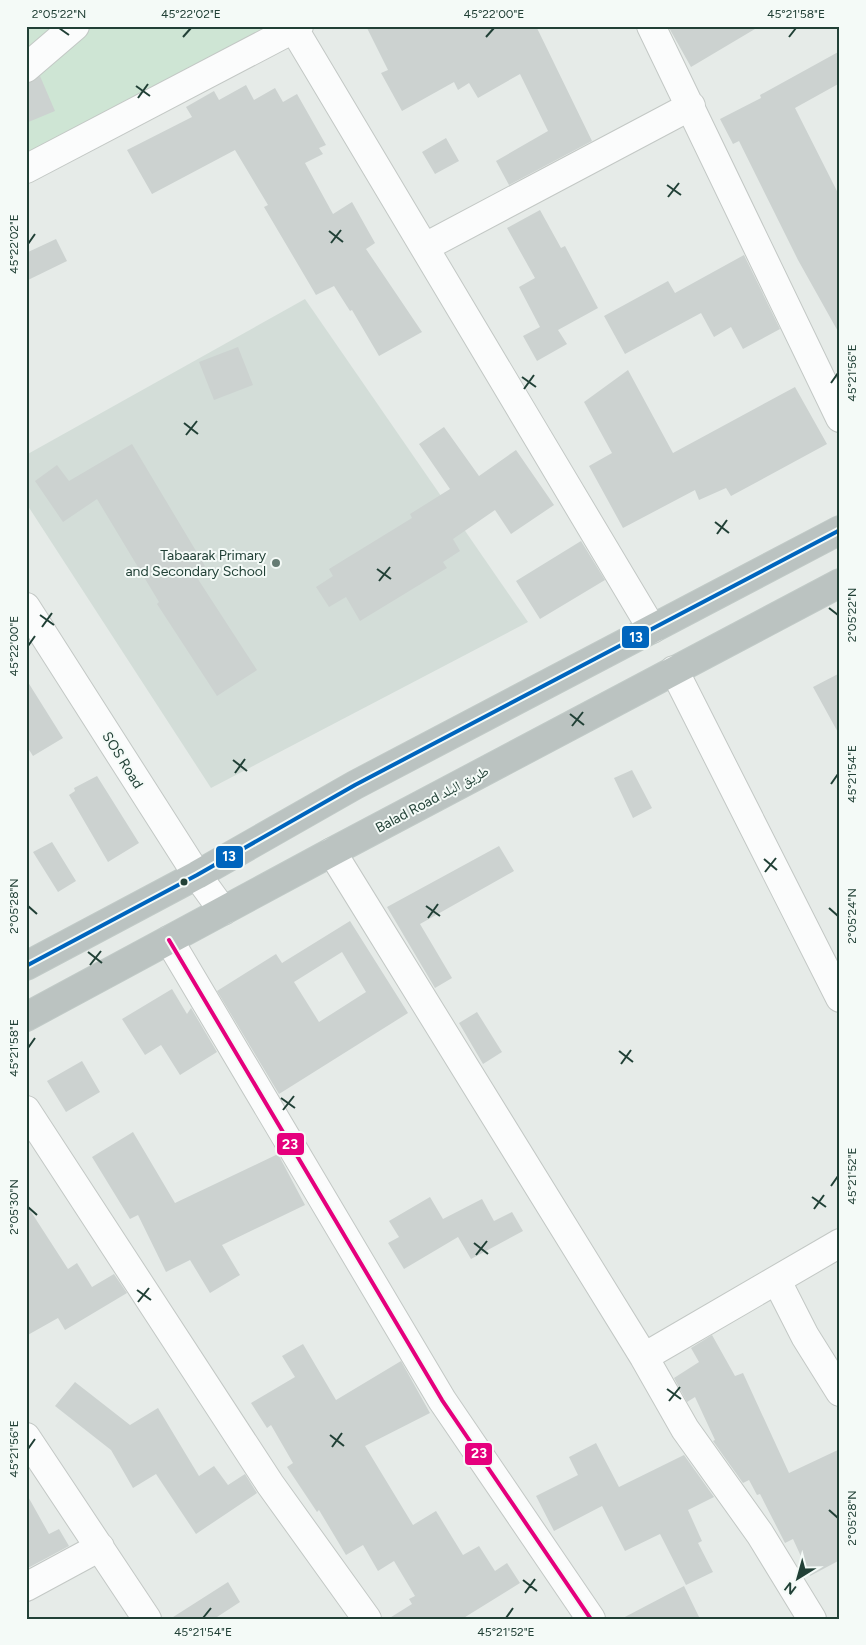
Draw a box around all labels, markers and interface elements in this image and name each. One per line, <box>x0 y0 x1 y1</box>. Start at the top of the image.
text: 2°05'22"N <box>32 7 86 21</box>
text: 45°22'02"E <box>161 7 221 21</box>
text: 45°22'00"E <box>464 7 524 21</box>
text: 45°21'58"E <box>767 7 825 21</box>
text: 45°22'02"E <box>7 214 21 274</box>
text: 45°21'56"E <box>845 344 859 402</box>
place label: Tabaarak Primary and Secondary School <box>125 547 267 580</box>
marker: Tabaarak Primary and Secondary School <box>270 557 282 569</box>
text: 2°05'22"N <box>845 588 859 642</box>
text: 45°22'00"E <box>7 616 21 676</box>
line badge: 13 <box>621 625 650 649</box>
text: 13 <box>629 629 643 646</box>
street label: SOS Road <box>98 729 147 792</box>
text: 45°21'54"E <box>845 745 859 803</box>
street label: Balad Road طريق البلد <box>373 762 492 837</box>
line badge: 13 <box>215 845 244 869</box>
text: 13 <box>222 848 236 865</box>
unlabelled marker <box>179 877 189 887</box>
text: 2°05'28"N <box>7 878 21 934</box>
text: 2°05'24"N <box>845 888 859 944</box>
text: 45°21'58"E <box>7 1019 21 1077</box>
line badge: 23 <box>276 1132 305 1156</box>
text: 23 <box>282 1136 298 1153</box>
text: 45°21'52"E <box>845 1147 859 1205</box>
text: 2°05'30"N <box>7 1179 21 1235</box>
text: 45°21'56"E <box>7 1420 21 1478</box>
line badge: 23 <box>464 1442 493 1466</box>
text: 23 <box>471 1445 487 1462</box>
text: 2°05'28"N <box>845 1490 859 1546</box>
north arrow <box>774 1552 824 1602</box>
text: N <box>781 1578 800 1598</box>
text: 45°21'54"E <box>174 1625 232 1639</box>
text: 45°21'52"E <box>477 1625 535 1639</box>

